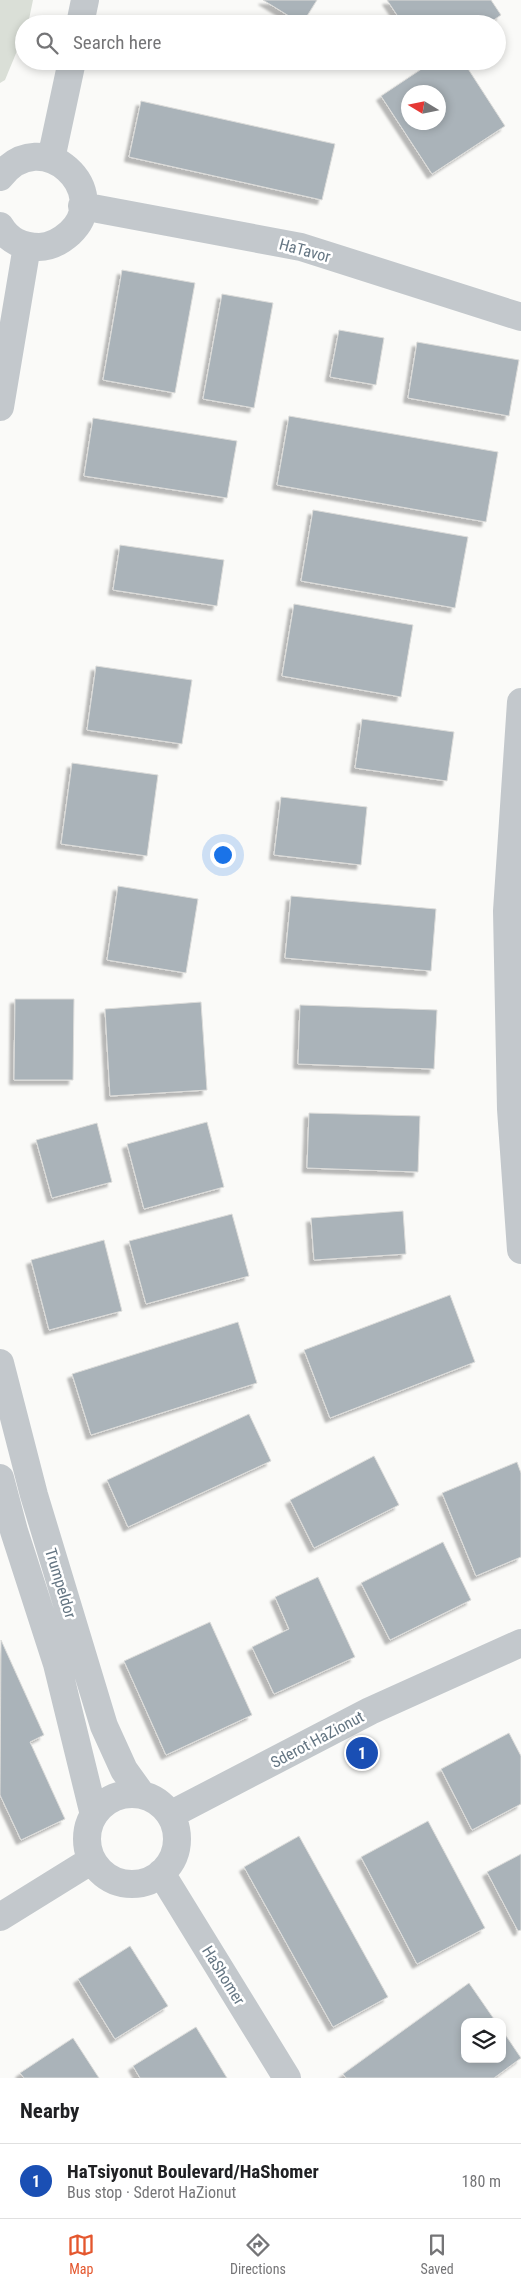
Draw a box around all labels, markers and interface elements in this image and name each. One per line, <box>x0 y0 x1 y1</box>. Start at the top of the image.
search box <box>15 15 506 70</box>
icon: search <box>33 29 61 57</box>
text: Search here <box>73 31 161 54</box>
north arrow <box>401 85 446 130</box>
street label: HaTavor <box>277 235 333 266</box>
your location <box>210 842 236 868</box>
street label: Trumpeldor <box>41 1546 80 1621</box>
street label: Sderot HaZionut <box>267 1707 367 1772</box>
pin: 1 <box>346 1734 378 1772</box>
street label: HaShomer <box>198 1942 249 2008</box>
map controls <box>461 2018 506 2063</box>
button: layers <box>461 2018 506 2063</box>
text: Nearby <box>20 2099 79 2123</box>
text: HaTsiyonut Boulevard/HaShomer <box>67 2160 319 2183</box>
text: 1 <box>32 2172 40 2191</box>
text: 180 m <box>462 2172 501 2191</box>
text: Bus stop · Sderot HaZionut <box>67 2183 236 2202</box>
tab: Map <box>67 2231 95 2277</box>
tab: Directions <box>230 2231 286 2277</box>
tab: Saved <box>420 2231 454 2277</box>

